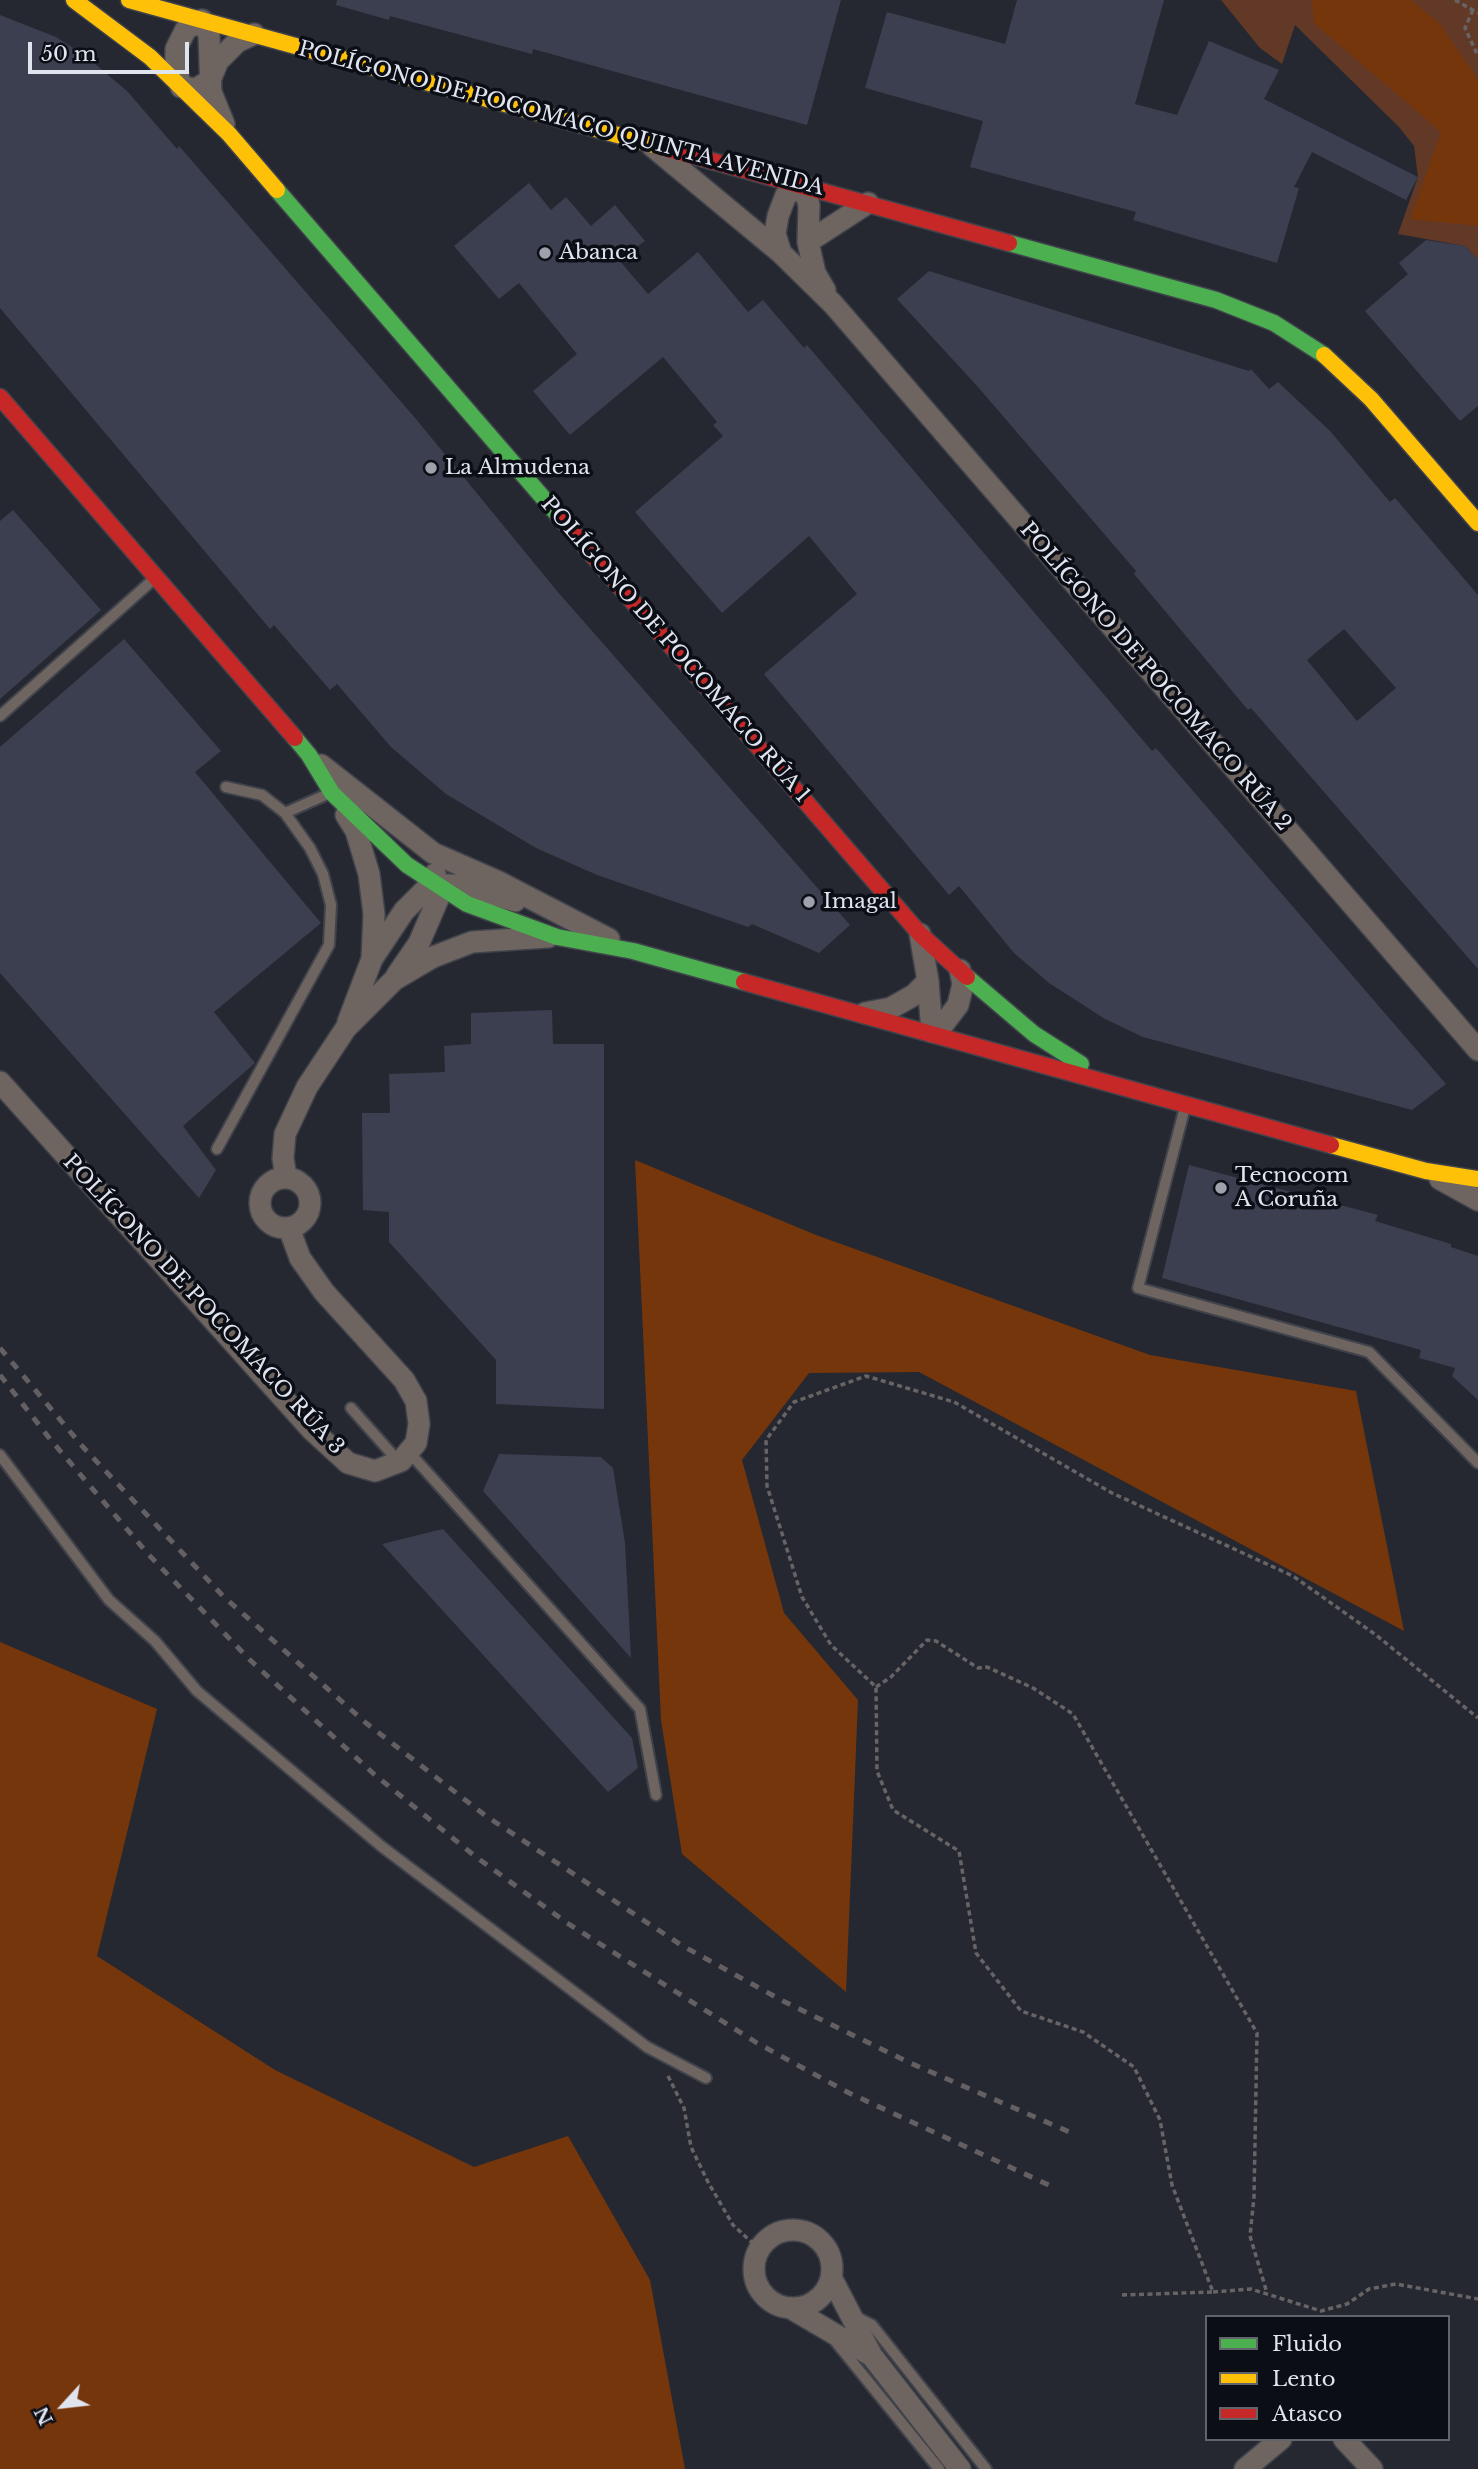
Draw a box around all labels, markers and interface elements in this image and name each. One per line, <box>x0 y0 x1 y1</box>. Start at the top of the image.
scale bar <box>32 28 192 72</box>
street label: POLÍGONO DE POCOMACO QUINTA AVENIDA <box>295 37 827 201</box>
text: 50 m <box>41 41 96 67</box>
place label: Abanca <box>559 240 638 266</box>
marker: Abanca <box>537 245 553 261</box>
place label: La Almudena <box>445 455 590 481</box>
marker: La Almudena <box>423 460 439 476</box>
street label: POLÍGONO DE POCOMACO RÚA 1 <box>535 492 815 808</box>
street label: POLÍGONO DE POCOMACO RÚA 2 <box>1014 518 1296 836</box>
place label: Imagal <box>823 889 897 915</box>
marker: Imagal <box>801 894 817 910</box>
street label: POLÍGONO DE POCOMACO RÚA 3 <box>57 1150 349 1460</box>
place label: Tecnocom A Coruña <box>1235 1163 1349 1213</box>
marker: Tecnocom A Coruña <box>1213 1180 1229 1196</box>
legend <box>1205 2315 1450 2441</box>
text: Fluido <box>1272 2331 1342 2357</box>
text: Lento <box>1272 2366 1335 2392</box>
north arrow <box>28 2371 98 2441</box>
text: Atasco <box>1272 2401 1342 2427</box>
text: N <box>30 2403 58 2429</box>

